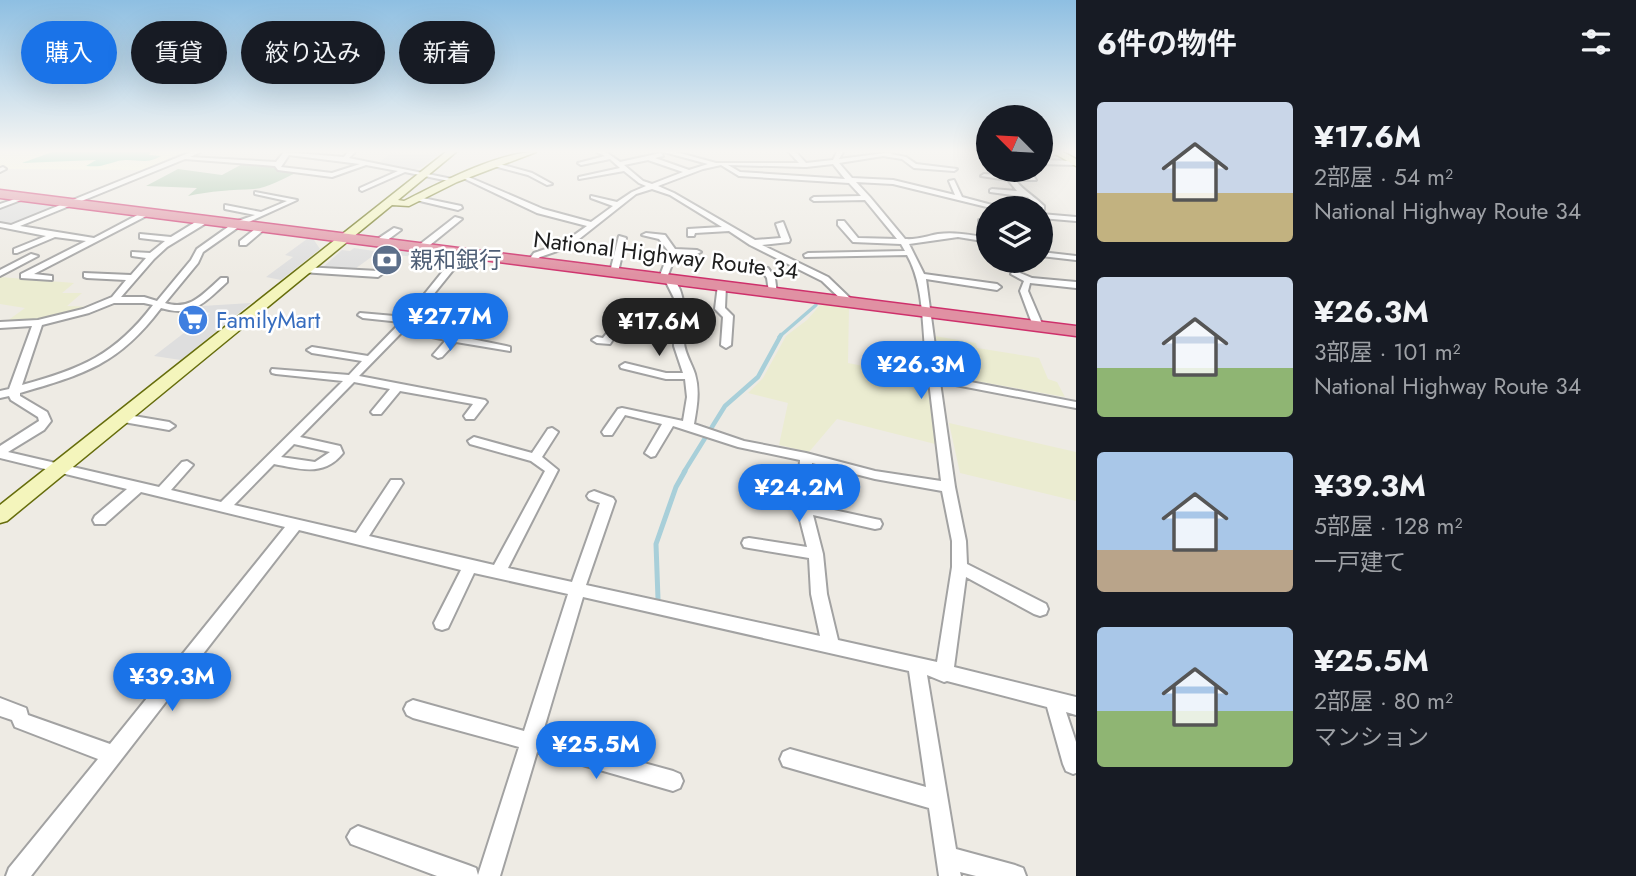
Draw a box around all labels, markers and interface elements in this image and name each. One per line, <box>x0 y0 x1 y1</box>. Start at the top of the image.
chip: 購入 <box>21 21 117 84</box>
chip: 賃貸 <box>131 21 227 84</box>
chip: 絞り込み <box>241 21 385 84</box>
chip: 新着 <box>399 21 495 84</box>
text: 6件の物件 <box>1097 22 1237 65</box>
icon: filters <box>1577 23 1615 61</box>
north arrow <box>976 105 1054 182</box>
map controls <box>976 105 1053 273</box>
text: ¥17.6M <box>1314 115 1421 158</box>
icon: home <box>1153 130 1237 214</box>
text: 2部屋 · 54 m² <box>1314 160 1453 194</box>
text: National Highway Route 34 <box>1314 194 1581 228</box>
button: layers <box>976 196 1053 273</box>
street label: National Highway Route 34 <box>531 222 801 288</box>
bank icon: 親和銀行 <box>370 243 404 277</box>
place label: 親和銀行 <box>410 243 502 277</box>
text: ¥26.3M <box>1314 290 1429 333</box>
pin: ¥27.7M <box>393 294 507 353</box>
pin: ¥17.6M <box>602 298 716 358</box>
text: ¥27.7M <box>408 299 492 333</box>
supermarket icon: FamilyMart <box>176 303 210 337</box>
place label: FamilyMart <box>216 303 321 337</box>
text: ¥17.6M <box>618 304 700 338</box>
icon: home <box>1153 305 1237 389</box>
text: 3部屋 · 101 m² <box>1314 335 1461 369</box>
pin: ¥26.3M <box>864 342 978 401</box>
text: ¥26.3M <box>877 347 965 381</box>
text: National Highway Route 34 <box>1314 369 1581 403</box>
pin: ¥24.2M <box>742 464 856 524</box>
text: ¥39.3M <box>1314 464 1426 507</box>
text: ¥24.2M <box>754 470 844 504</box>
icon: home <box>1153 480 1237 564</box>
text: 5部屋 · 128 m² <box>1314 509 1462 543</box>
text: 一戸建て <box>1314 545 1406 579</box>
text: ¥25.5M <box>1314 639 1429 682</box>
pin: ¥39.3M <box>115 654 229 713</box>
icon: home <box>1153 655 1237 739</box>
text: ¥39.3M <box>129 659 215 693</box>
text: 2部屋 · 80 m² <box>1314 684 1453 718</box>
text: マンション <box>1314 720 1429 754</box>
pin: ¥25.5M <box>539 722 653 781</box>
text: ¥25.5M <box>552 727 640 761</box>

